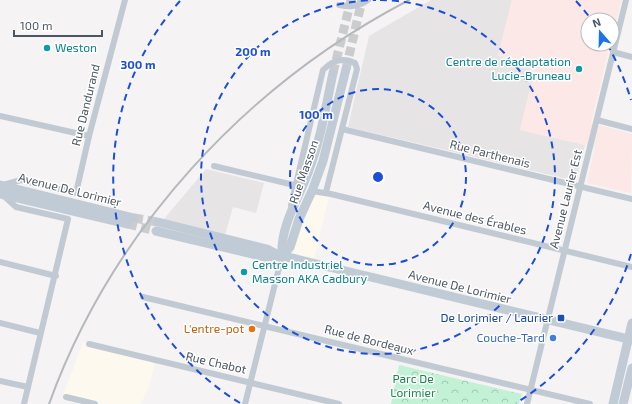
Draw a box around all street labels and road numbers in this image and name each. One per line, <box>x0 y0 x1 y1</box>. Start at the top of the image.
street label: Rue Dandurand <box>68 62 102 147</box>
street label: Rue Parthenais <box>449 136 532 170</box>
street label: Rue Masson <box>286 138 321 205</box>
street label: Avenue Laurier Est <box>546 147 584 250</box>
street label: Avenue De Lorimier <box>17 169 123 209</box>
street label: Avenue des Érables <box>422 197 528 237</box>
street label: Avenue De Lorimier <box>407 266 513 306</box>
street label: Rue de Bordeaux <box>323 321 416 357</box>
street label: Rue Chabot <box>184 348 248 376</box>

